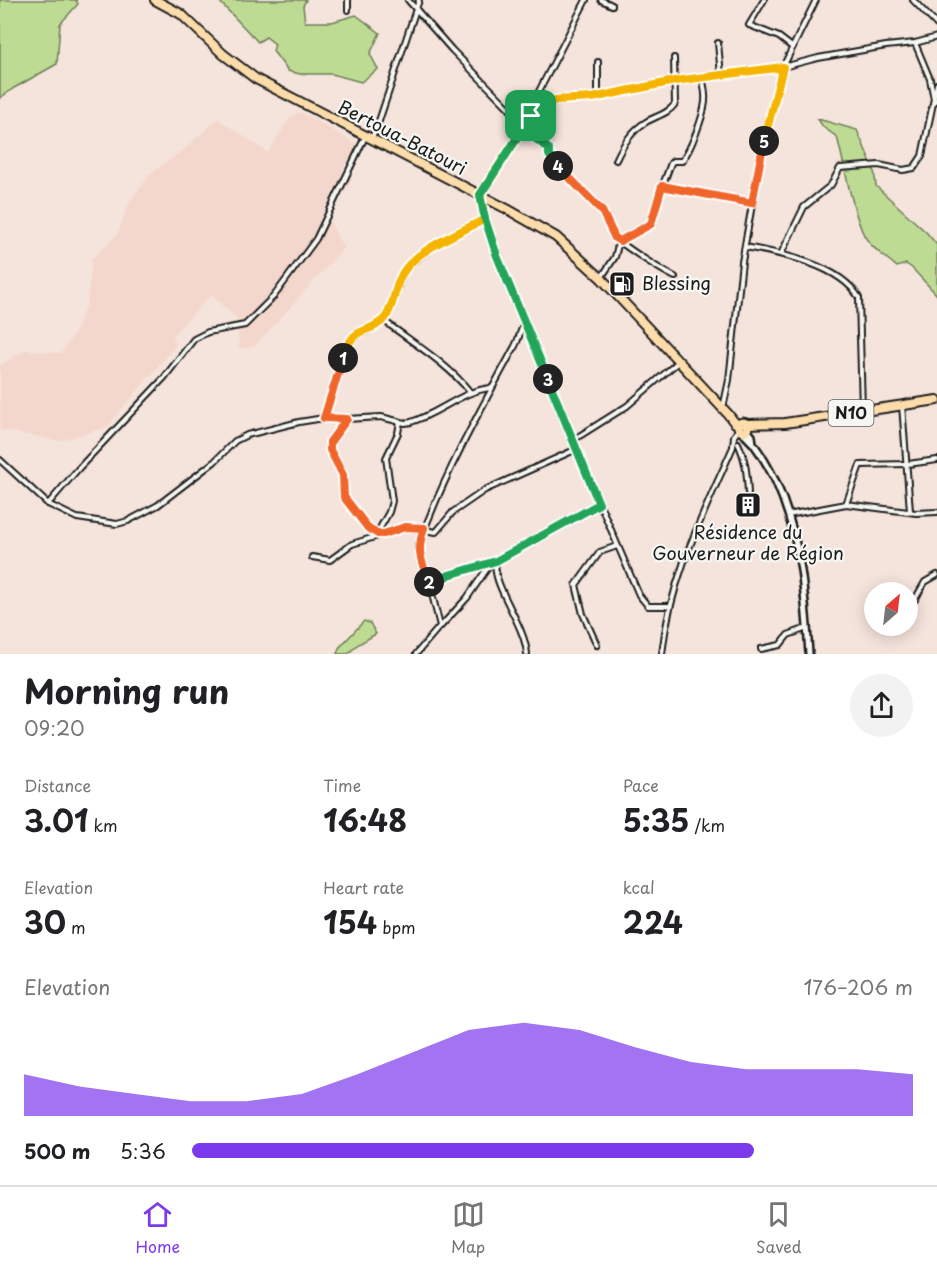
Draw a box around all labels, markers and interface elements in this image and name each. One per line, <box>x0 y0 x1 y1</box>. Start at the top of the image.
pin <box>505 90 556 141</box>
street label: Bertoua-Batouri <box>334 93 472 181</box>
icon: arrive <box>514 99 547 132</box>
pin: 5 <box>749 126 779 156</box>
text: 5 <box>759 129 769 153</box>
pin: 4 <box>543 151 573 181</box>
text: 4 <box>553 154 563 178</box>
fuel station icon: Blessing <box>607 269 637 299</box>
place label: Blessing <box>642 269 711 296</box>
pin: 1 <box>328 343 358 373</box>
text: 1 <box>339 346 347 370</box>
pin: 3 <box>533 364 563 394</box>
text: 3 <box>543 367 553 391</box>
road number: N10 <box>828 400 874 426</box>
building icon: Résidence du Gouverneur de Région <box>733 490 763 520</box>
place label: Résidence du Gouverneur de Région <box>652 518 844 566</box>
pin: 2 <box>414 567 444 597</box>
text: 2 <box>423 570 435 594</box>
north arrow <box>864 582 918 636</box>
map controls <box>864 582 918 636</box>
text: Morning run <box>24 665 229 715</box>
button: share <box>850 674 913 737</box>
text: 09:20 <box>24 713 85 743</box>
text: Distance <box>24 773 91 797</box>
text: Time <box>323 773 361 797</box>
text: Pace <box>623 773 659 797</box>
text: 3.01 <box>24 797 88 842</box>
text: 16:48 <box>323 797 407 842</box>
text: 5:35 <box>623 797 689 842</box>
text: km <box>88 813 118 837</box>
text: /km <box>689 813 725 837</box>
text: Elevation <box>24 875 93 899</box>
text: Heart rate <box>323 875 404 899</box>
text: kcal <box>623 875 655 899</box>
text: 30 <box>24 899 66 944</box>
text: 154 <box>323 899 377 944</box>
text: 224 <box>623 899 683 944</box>
text: m <box>66 915 86 939</box>
text: bpm <box>377 915 416 939</box>
text: Elevation <box>24 972 110 1002</box>
text: 176–206 m <box>803 972 913 1002</box>
text: 500 m <box>24 1136 91 1166</box>
text: 5:36 <box>120 1136 166 1166</box>
tab: Home <box>135 1198 180 1258</box>
tab: Map <box>451 1198 485 1258</box>
tab: Saved <box>756 1198 802 1258</box>

